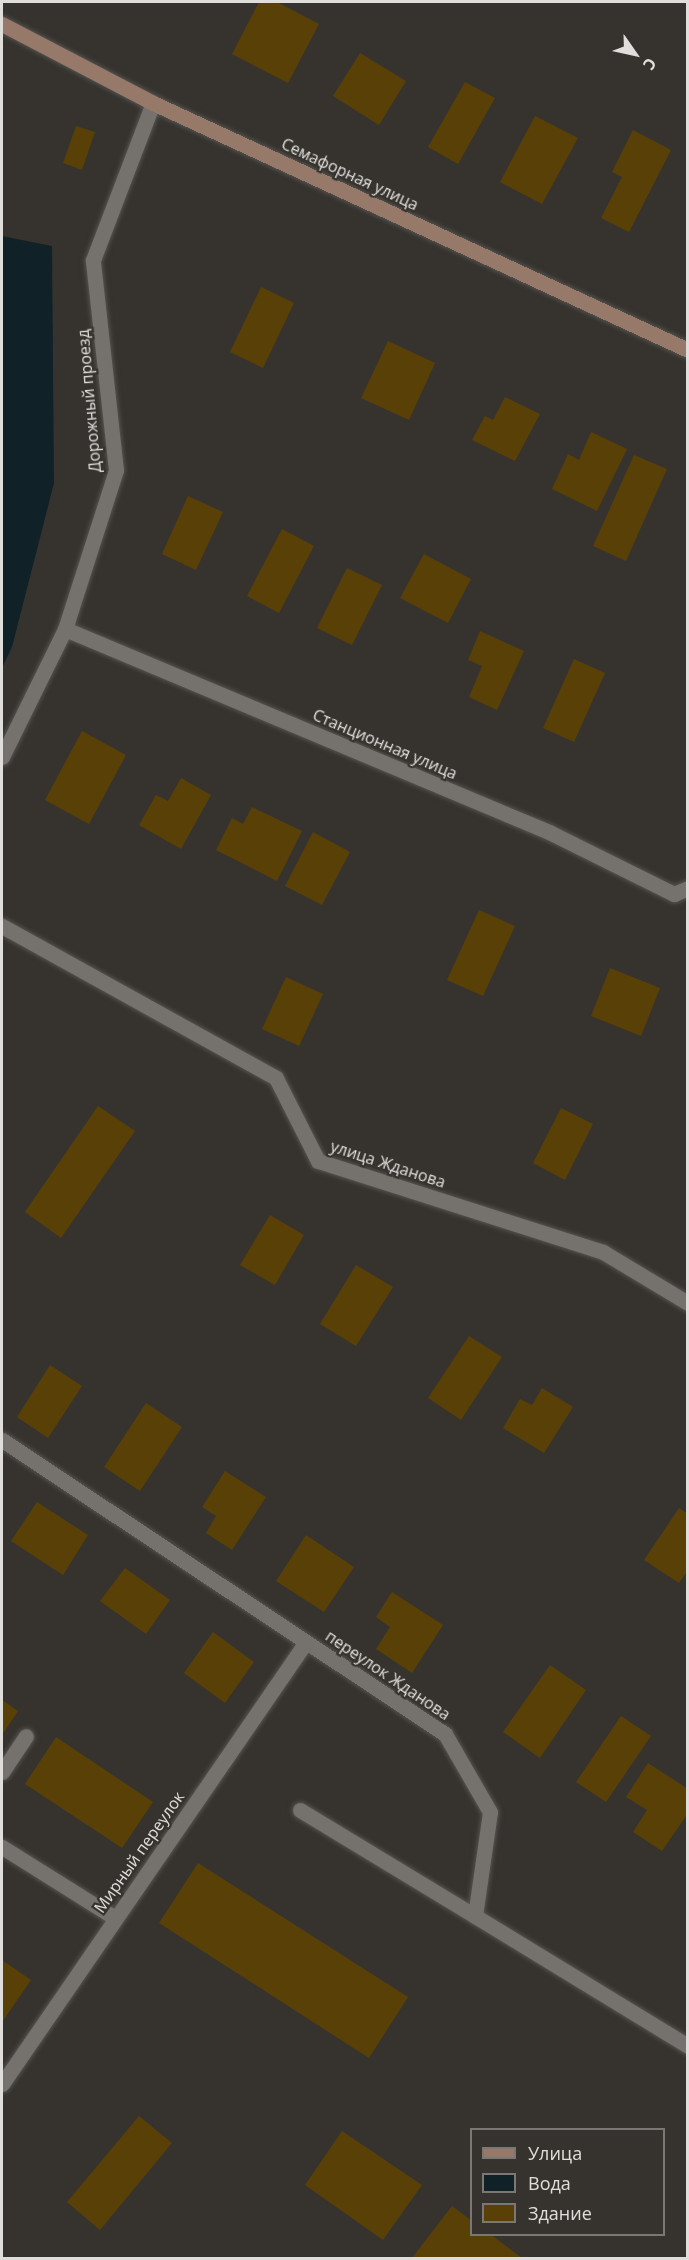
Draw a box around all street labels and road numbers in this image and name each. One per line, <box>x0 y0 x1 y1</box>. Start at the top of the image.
street label: Семафорная улица <box>279 134 421 214</box>
street label: Дорожный проезд <box>73 329 105 473</box>
street label: Станционная улица <box>310 705 460 783</box>
street label: улица Жданова <box>328 1136 448 1192</box>
street label: переулок Жданова <box>322 1626 454 1724</box>
street label: Мирный переулок <box>90 1788 188 1916</box>

